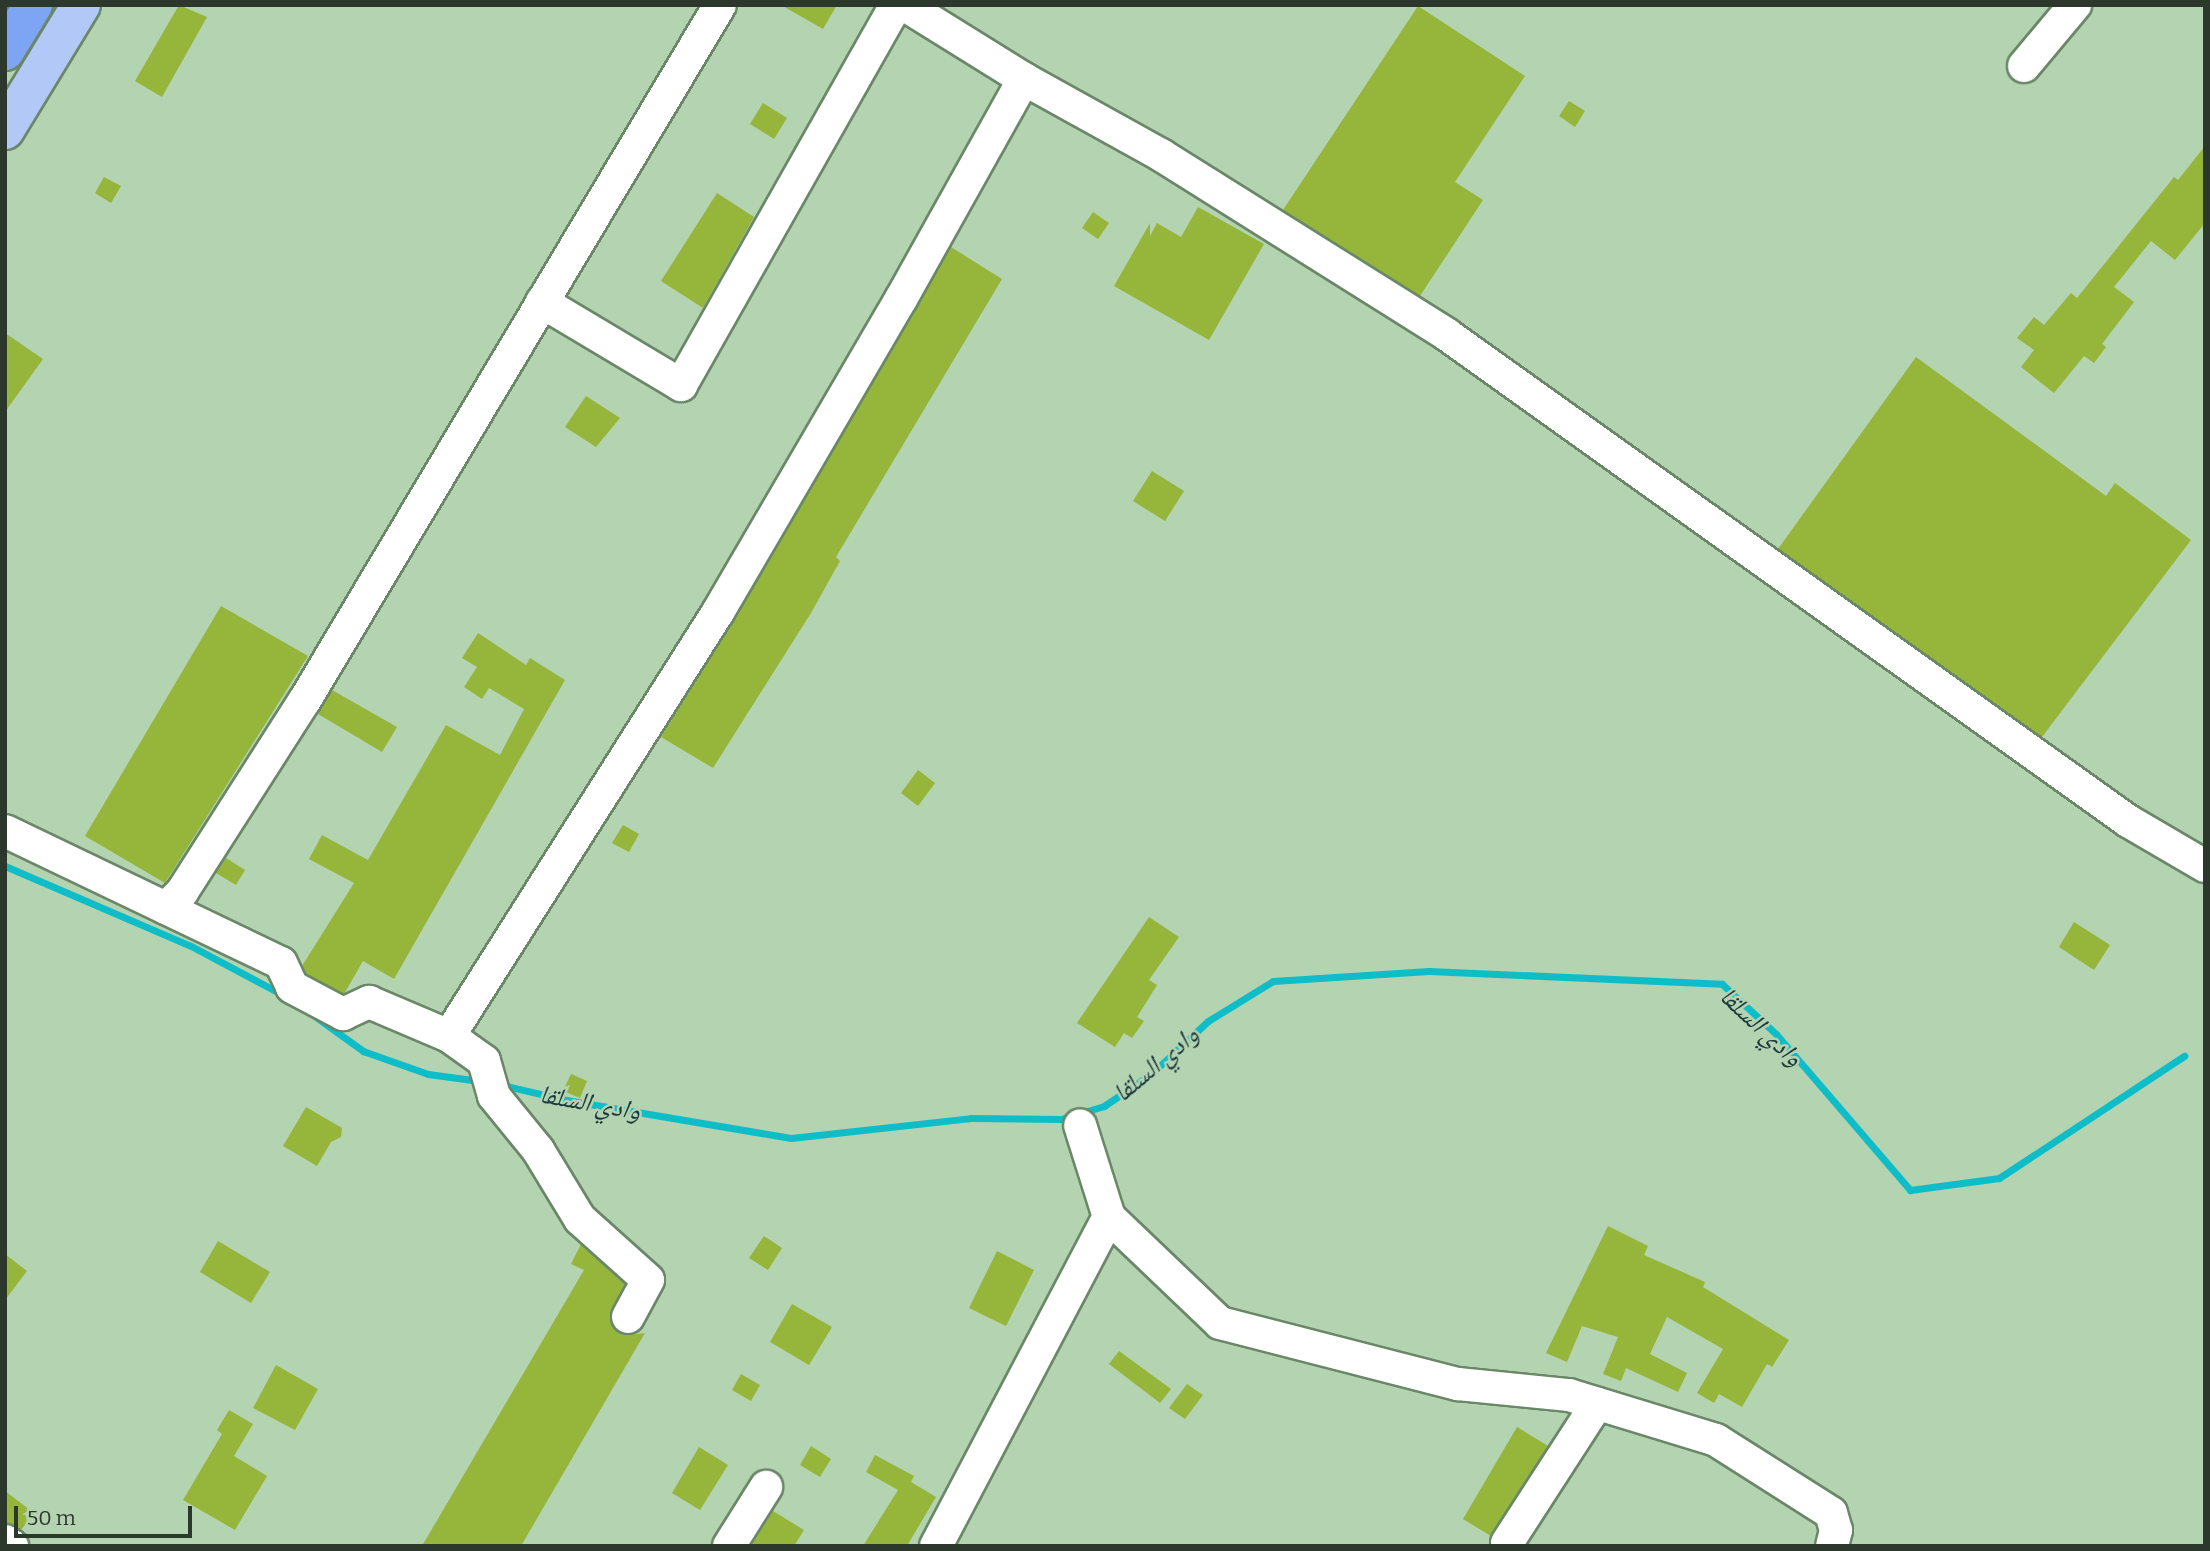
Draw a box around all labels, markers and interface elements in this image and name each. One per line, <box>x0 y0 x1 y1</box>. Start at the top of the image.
water label: وادي السلقا <box>1713 981 1809 1073</box>
water label: وادي السلقا <box>1107 1019 1205 1109</box>
water label: وادي السلقا <box>537 1079 643 1127</box>
scale bar <box>18 1492 196 1536</box>
text: 50 m <box>27 1505 76 1531</box>

